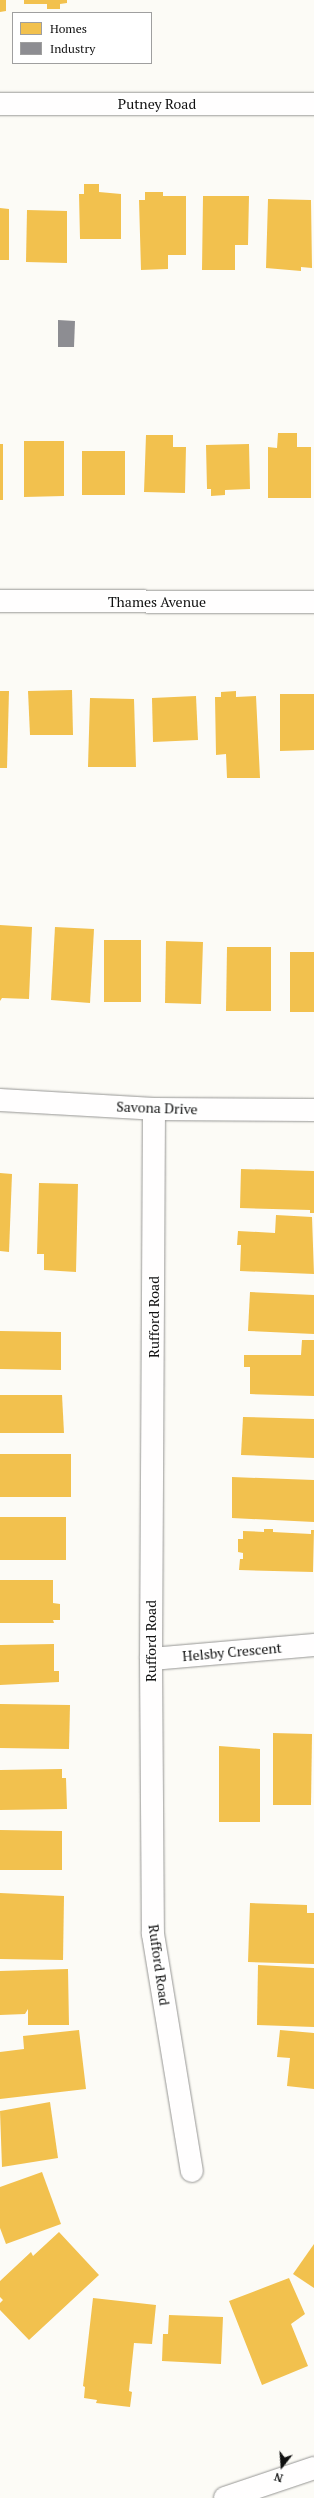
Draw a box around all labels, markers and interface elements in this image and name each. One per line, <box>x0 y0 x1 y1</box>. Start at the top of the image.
legend <box>12 12 152 64</box>
text: Homes <box>50 21 87 36</box>
text: Industry <box>50 41 95 56</box>
street label: Putney Road <box>118 96 196 112</box>
street label: Thames Avenue <box>108 594 206 610</box>
street label: Savona Drive <box>116 1098 198 1118</box>
street label: Rufford Road <box>146 1276 162 1358</box>
street label: Rufford Road <box>143 1600 159 1682</box>
street label: Helsby Crescent <box>182 1639 282 1665</box>
street label: Rufford Road <box>145 1923 173 2007</box>
north arrow <box>262 2446 302 2486</box>
text: N <box>272 2470 285 2485</box>

